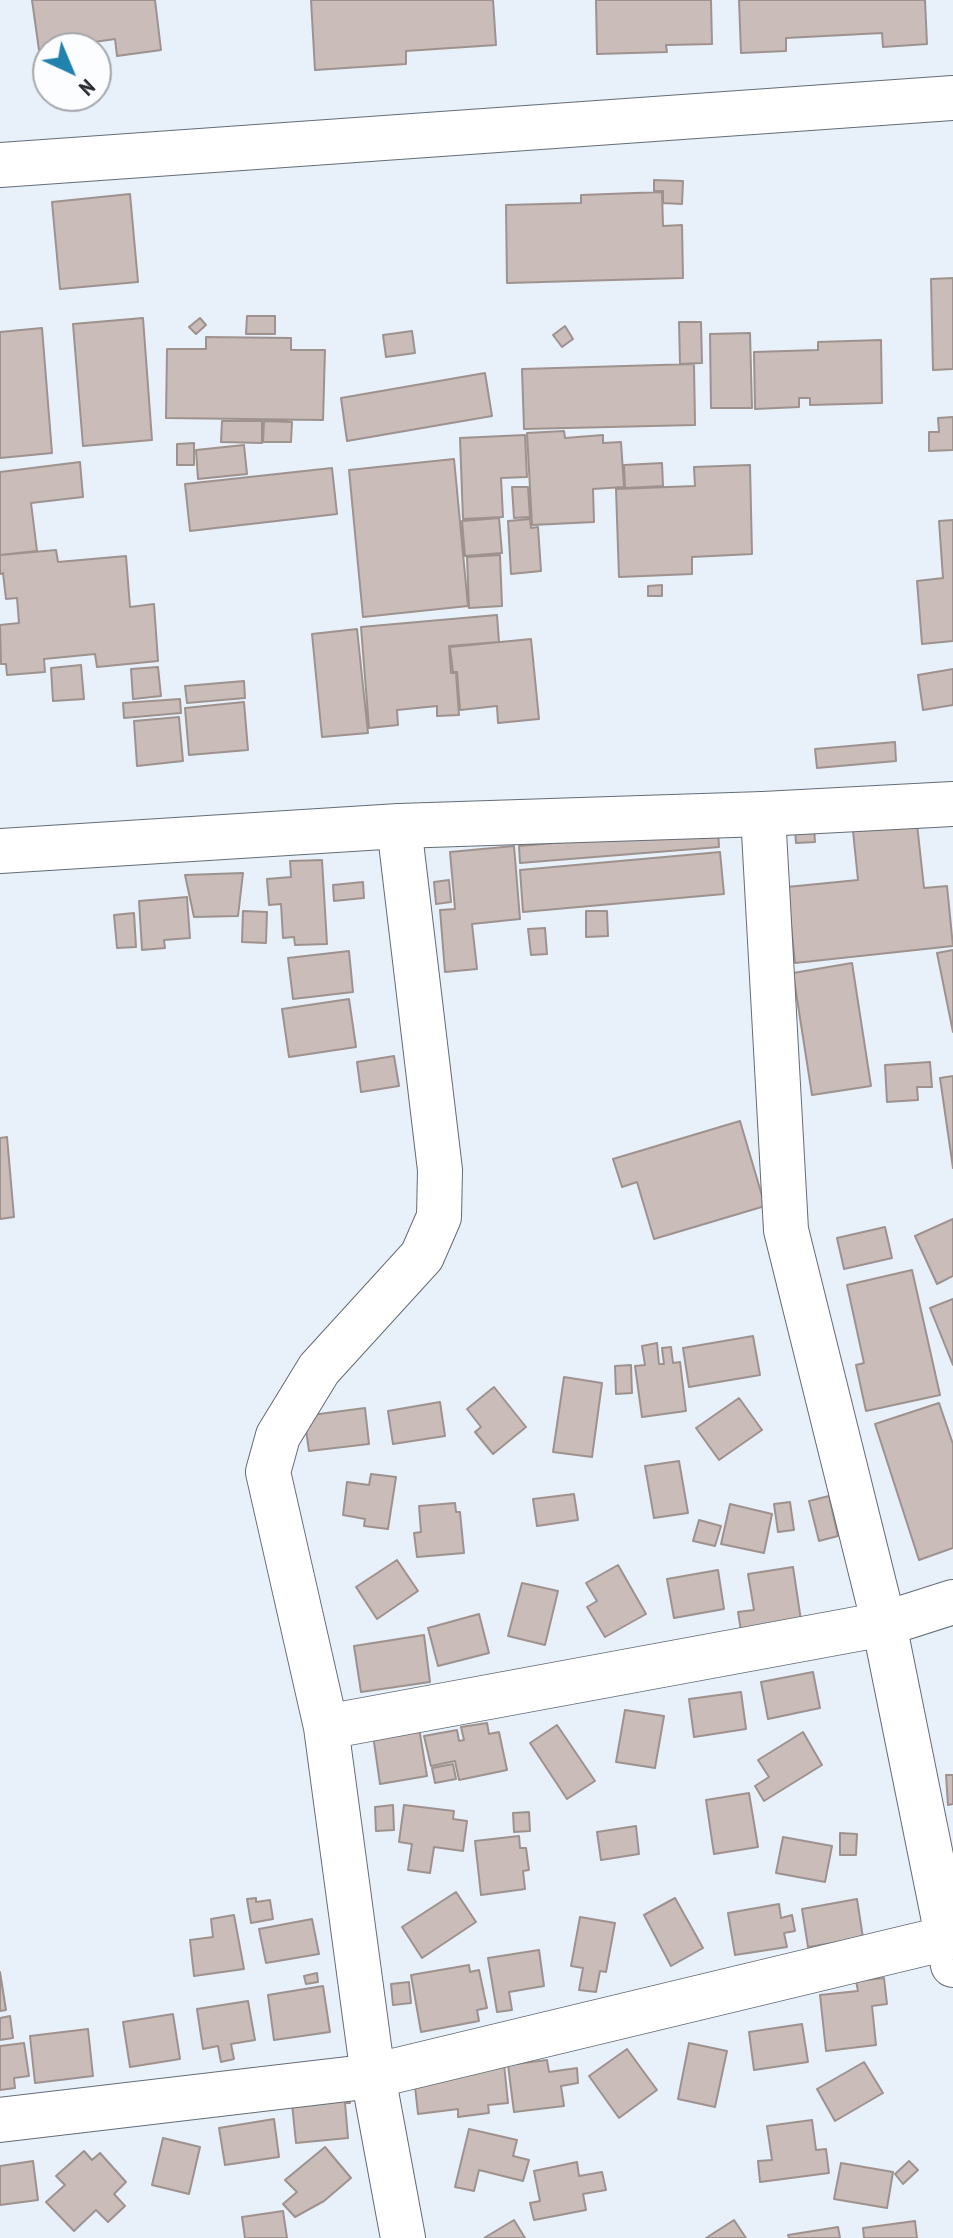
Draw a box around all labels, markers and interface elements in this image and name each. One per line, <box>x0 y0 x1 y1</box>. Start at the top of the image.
north arrow <box>32 32 112 112</box>
text: N <box>73 74 101 102</box>

